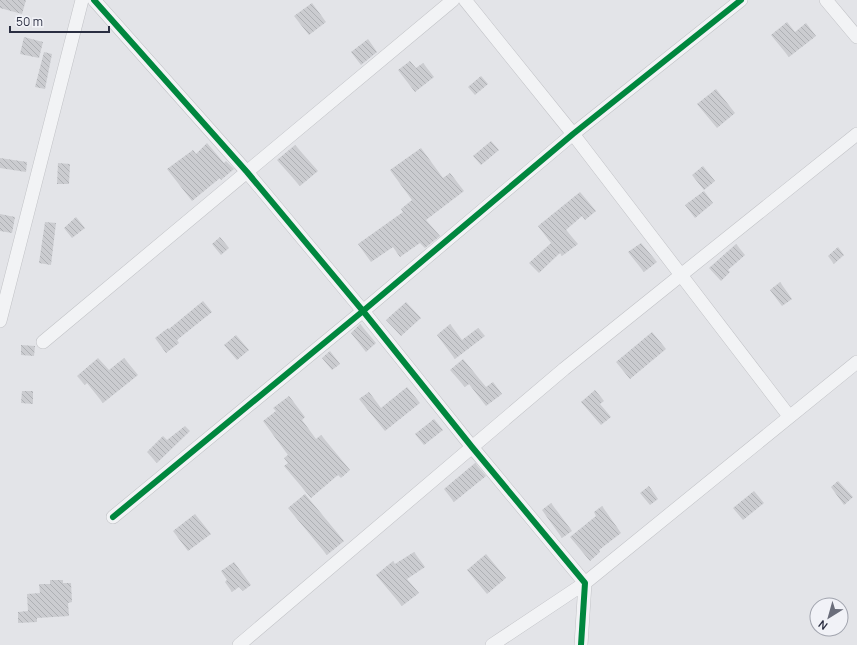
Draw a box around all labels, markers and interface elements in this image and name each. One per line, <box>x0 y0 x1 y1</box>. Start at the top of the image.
scale bar <box>10 8 109 34</box>
text: 50 m <box>16 13 43 30</box>
north arrow <box>809 597 849 637</box>
text: N <box>815 617 830 634</box>

